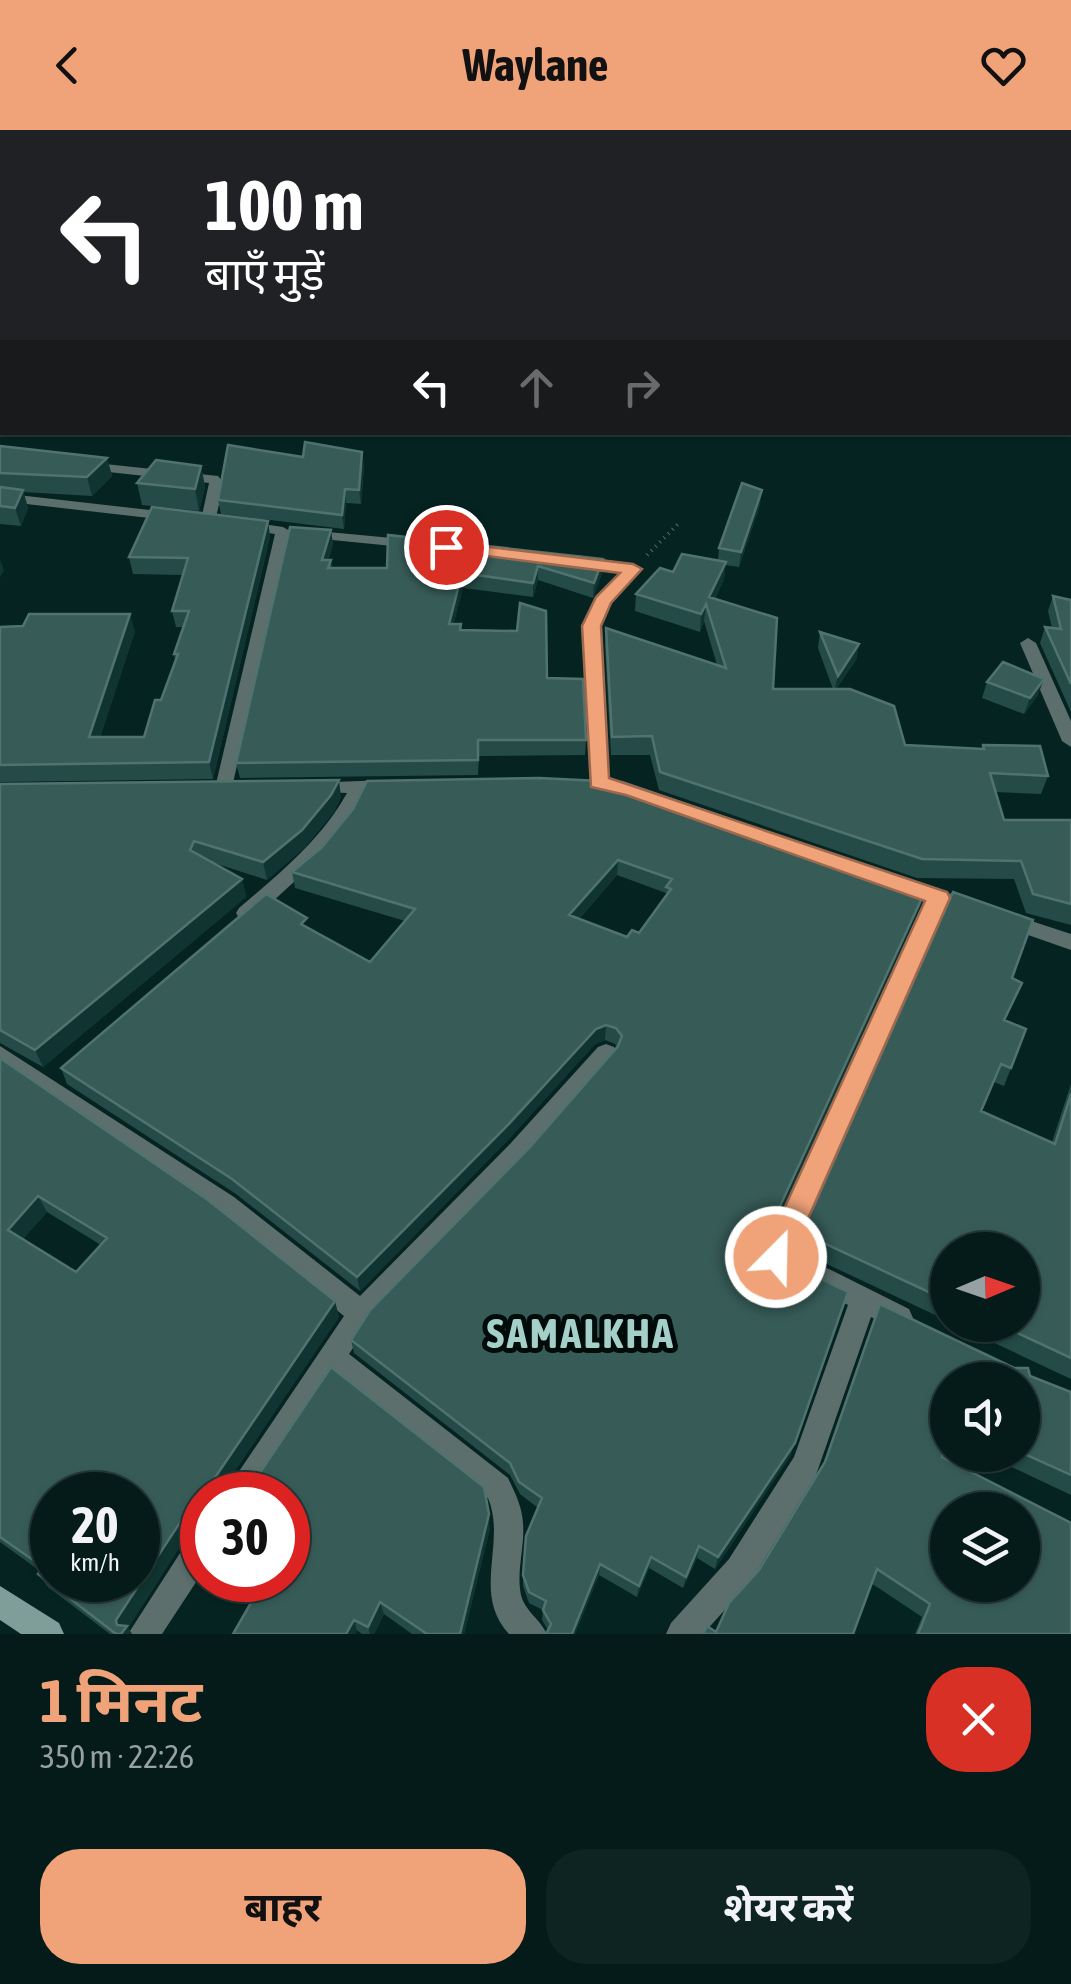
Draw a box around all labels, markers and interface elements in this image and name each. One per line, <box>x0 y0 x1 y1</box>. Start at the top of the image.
icon: back <box>40 38 95 93</box>
icon: heart <box>976 38 1031 93</box>
text: Waylane <box>463 39 608 91</box>
text: 100 m <box>205 165 364 245</box>
icon: left <box>40 170 170 300</box>
text: बाएँ मुड़ें <box>205 248 324 300</box>
icon: left <box>404 360 459 415</box>
icon: ahead <box>509 360 564 415</box>
icon: right <box>614 360 669 415</box>
pin <box>404 505 489 590</box>
icon: arrive <box>419 520 474 575</box>
position arrow <box>724 1205 828 1309</box>
north arrow <box>930 1232 1040 1342</box>
map controls <box>930 1232 1040 1602</box>
district label: SAMALKHA <box>487 1309 675 1357</box>
button: sound <box>930 1362 1040 1472</box>
speed limit sign: 30 <box>180 1472 310 1602</box>
button: layers <box>930 1492 1040 1602</box>
text: 20 <box>71 1496 118 1554</box>
text: km/h <box>70 1548 120 1576</box>
text: 1 मिनट <box>40 1666 202 1735</box>
button: close <box>926 1667 1031 1772</box>
text: 350 m · 22:26 <box>40 1738 194 1775</box>
button: बाहर <box>40 1849 526 1964</box>
button: शेयर करें <box>546 1849 1031 1964</box>

